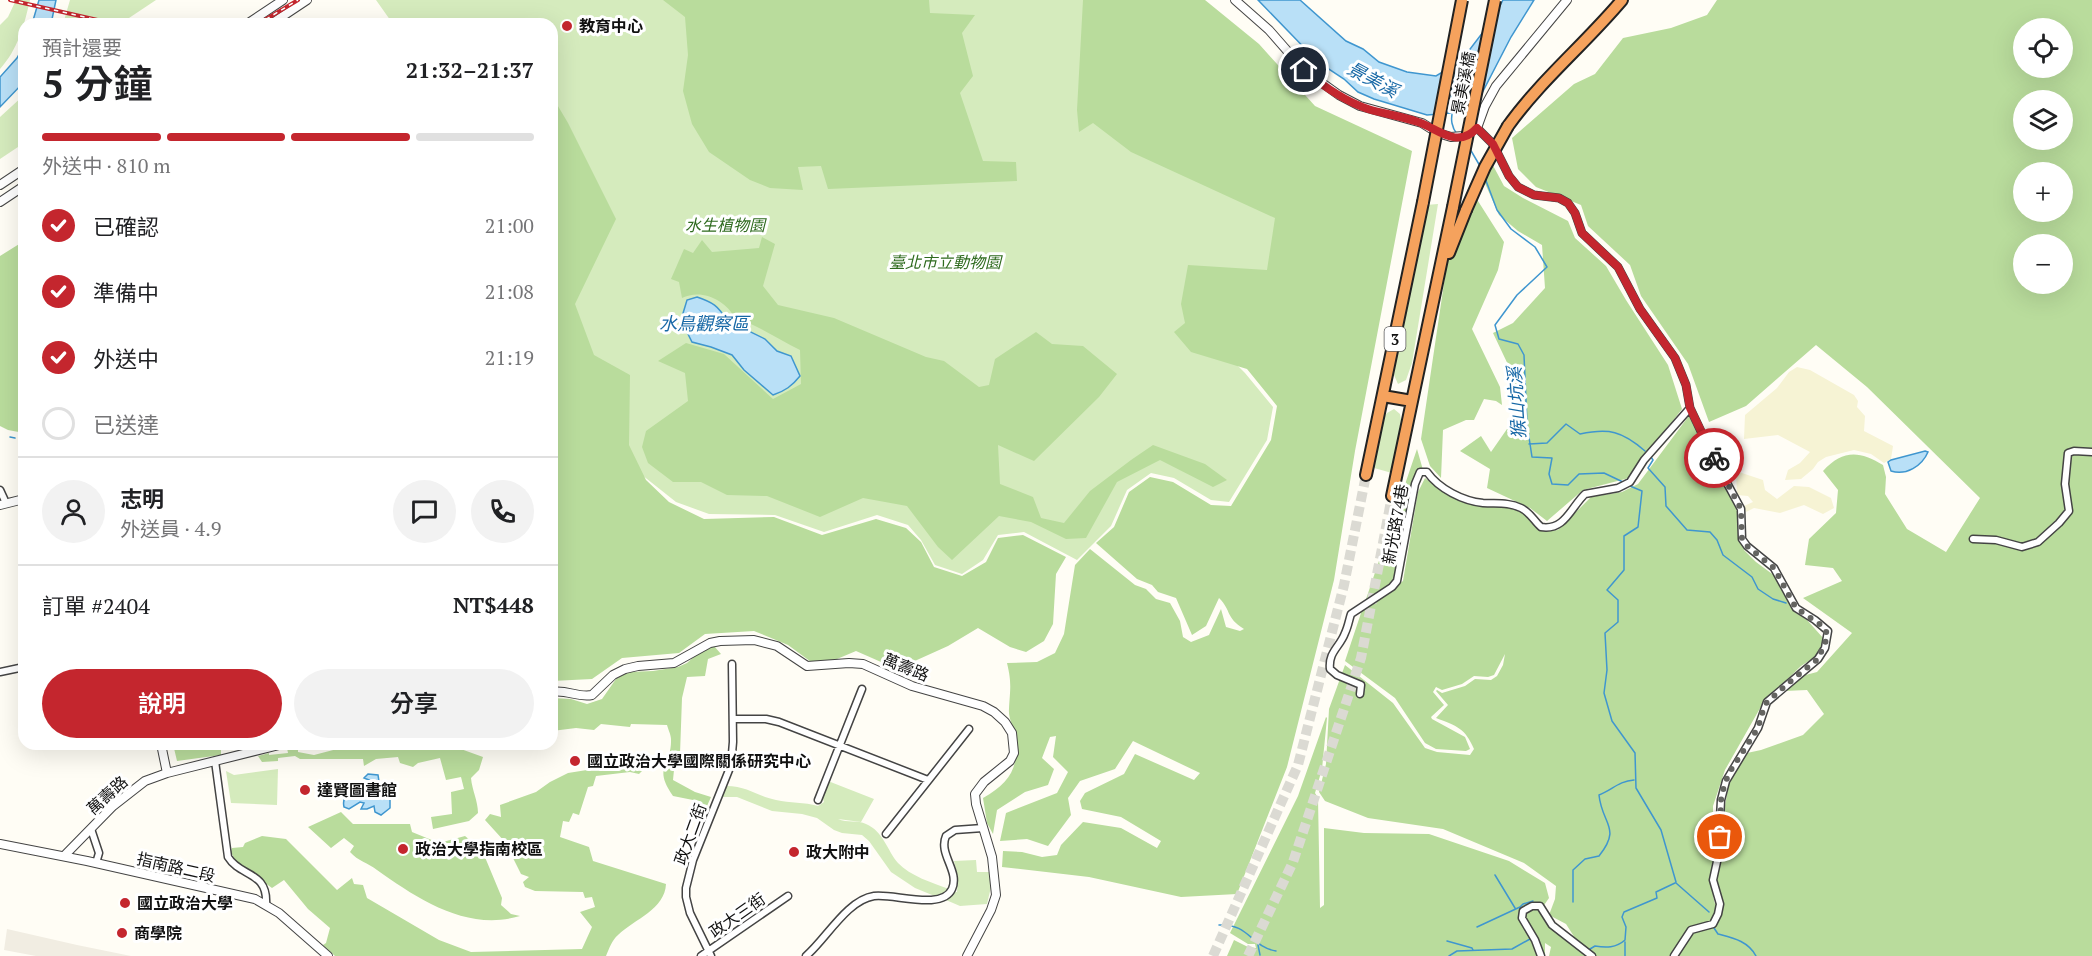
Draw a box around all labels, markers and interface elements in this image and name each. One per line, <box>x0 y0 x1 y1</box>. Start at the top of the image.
place label: 教育中心 <box>579 15 643 37</box>
map controls <box>2013 18 2073 294</box>
button: locate <box>2013 18 2073 78</box>
marker: 教育中心 <box>560 19 574 33</box>
text: 預計還要 <box>42 34 122 61</box>
pin <box>1278 44 1329 95</box>
street label: 景美溪橋 <box>1446 49 1480 117</box>
icon: home <box>1287 53 1320 86</box>
text: 21:32–21:37 <box>406 55 534 84</box>
water label: 景美溪 <box>1344 56 1405 104</box>
text: 5 分鐘 <box>42 57 153 109</box>
button: layers <box>2013 90 2073 150</box>
text: 外送中 · 810 m <box>42 152 171 179</box>
button: + <box>2013 162 2073 222</box>
icon: check <box>42 209 75 242</box>
text: 已確認 <box>93 212 159 241</box>
text: 21:00 <box>485 212 534 239</box>
park label: 水生植物園 <box>685 214 767 236</box>
button: − <box>2013 234 2073 294</box>
park label: 臺北市立動物園 <box>889 251 1003 273</box>
icon: check <box>42 275 75 308</box>
text: 準備中 <box>93 278 159 307</box>
text: 21:08 <box>485 278 534 305</box>
water label: 水鳥觀察區 <box>659 311 751 335</box>
road number: 3 <box>1384 327 1406 351</box>
icon: check <box>42 341 75 374</box>
text: 外送中 <box>93 344 159 373</box>
text: 21:19 <box>485 344 534 371</box>
water label: 猴山坑溪 <box>1501 363 1530 440</box>
text: 已送達 <box>93 410 159 439</box>
courier <box>1684 428 1744 488</box>
icon: bike <box>1698 442 1731 475</box>
button: person <box>42 480 105 543</box>
button: chat <box>393 480 456 543</box>
button: phone <box>471 480 534 543</box>
street label: 新光路74巷 <box>1377 482 1413 566</box>
text: 志明 <box>120 484 164 513</box>
text: 外送員 · 4.9 <box>120 515 221 542</box>
text: NT$448 <box>453 590 534 619</box>
text: 訂單 #2404 <box>42 591 150 620</box>
street label: 萬壽路 <box>880 648 932 686</box>
button: 說明 <box>42 669 282 738</box>
button: 分享 <box>294 669 534 738</box>
place label: 國立政治大學國際關係研究中心 <box>587 750 811 772</box>
marker: 國立政治大學國際關係研究中心 <box>568 754 582 768</box>
street label: 萬壽路 <box>82 771 132 819</box>
place label: 達賢圖書館 <box>317 779 397 801</box>
marker: 達賢圖書館 <box>298 783 312 797</box>
street label: 政大二街 <box>669 800 711 868</box>
pin <box>1694 811 1745 862</box>
icon: bag <box>1703 820 1736 853</box>
place label: 政治大學指南校區 <box>415 838 543 860</box>
place label: 政大附中 <box>806 841 870 863</box>
marker: 政治大學指南校區 <box>396 842 410 856</box>
marker: 政大附中 <box>787 845 801 859</box>
street label: 指南路二段 <box>135 847 217 887</box>
street label: 政大三街 <box>704 888 770 942</box>
place label: 國立政治大學 <box>137 892 233 914</box>
marker: 國立政治大學 <box>118 896 132 910</box>
place label: 商學院 <box>134 922 182 944</box>
marker: 商學院 <box>115 926 129 940</box>

